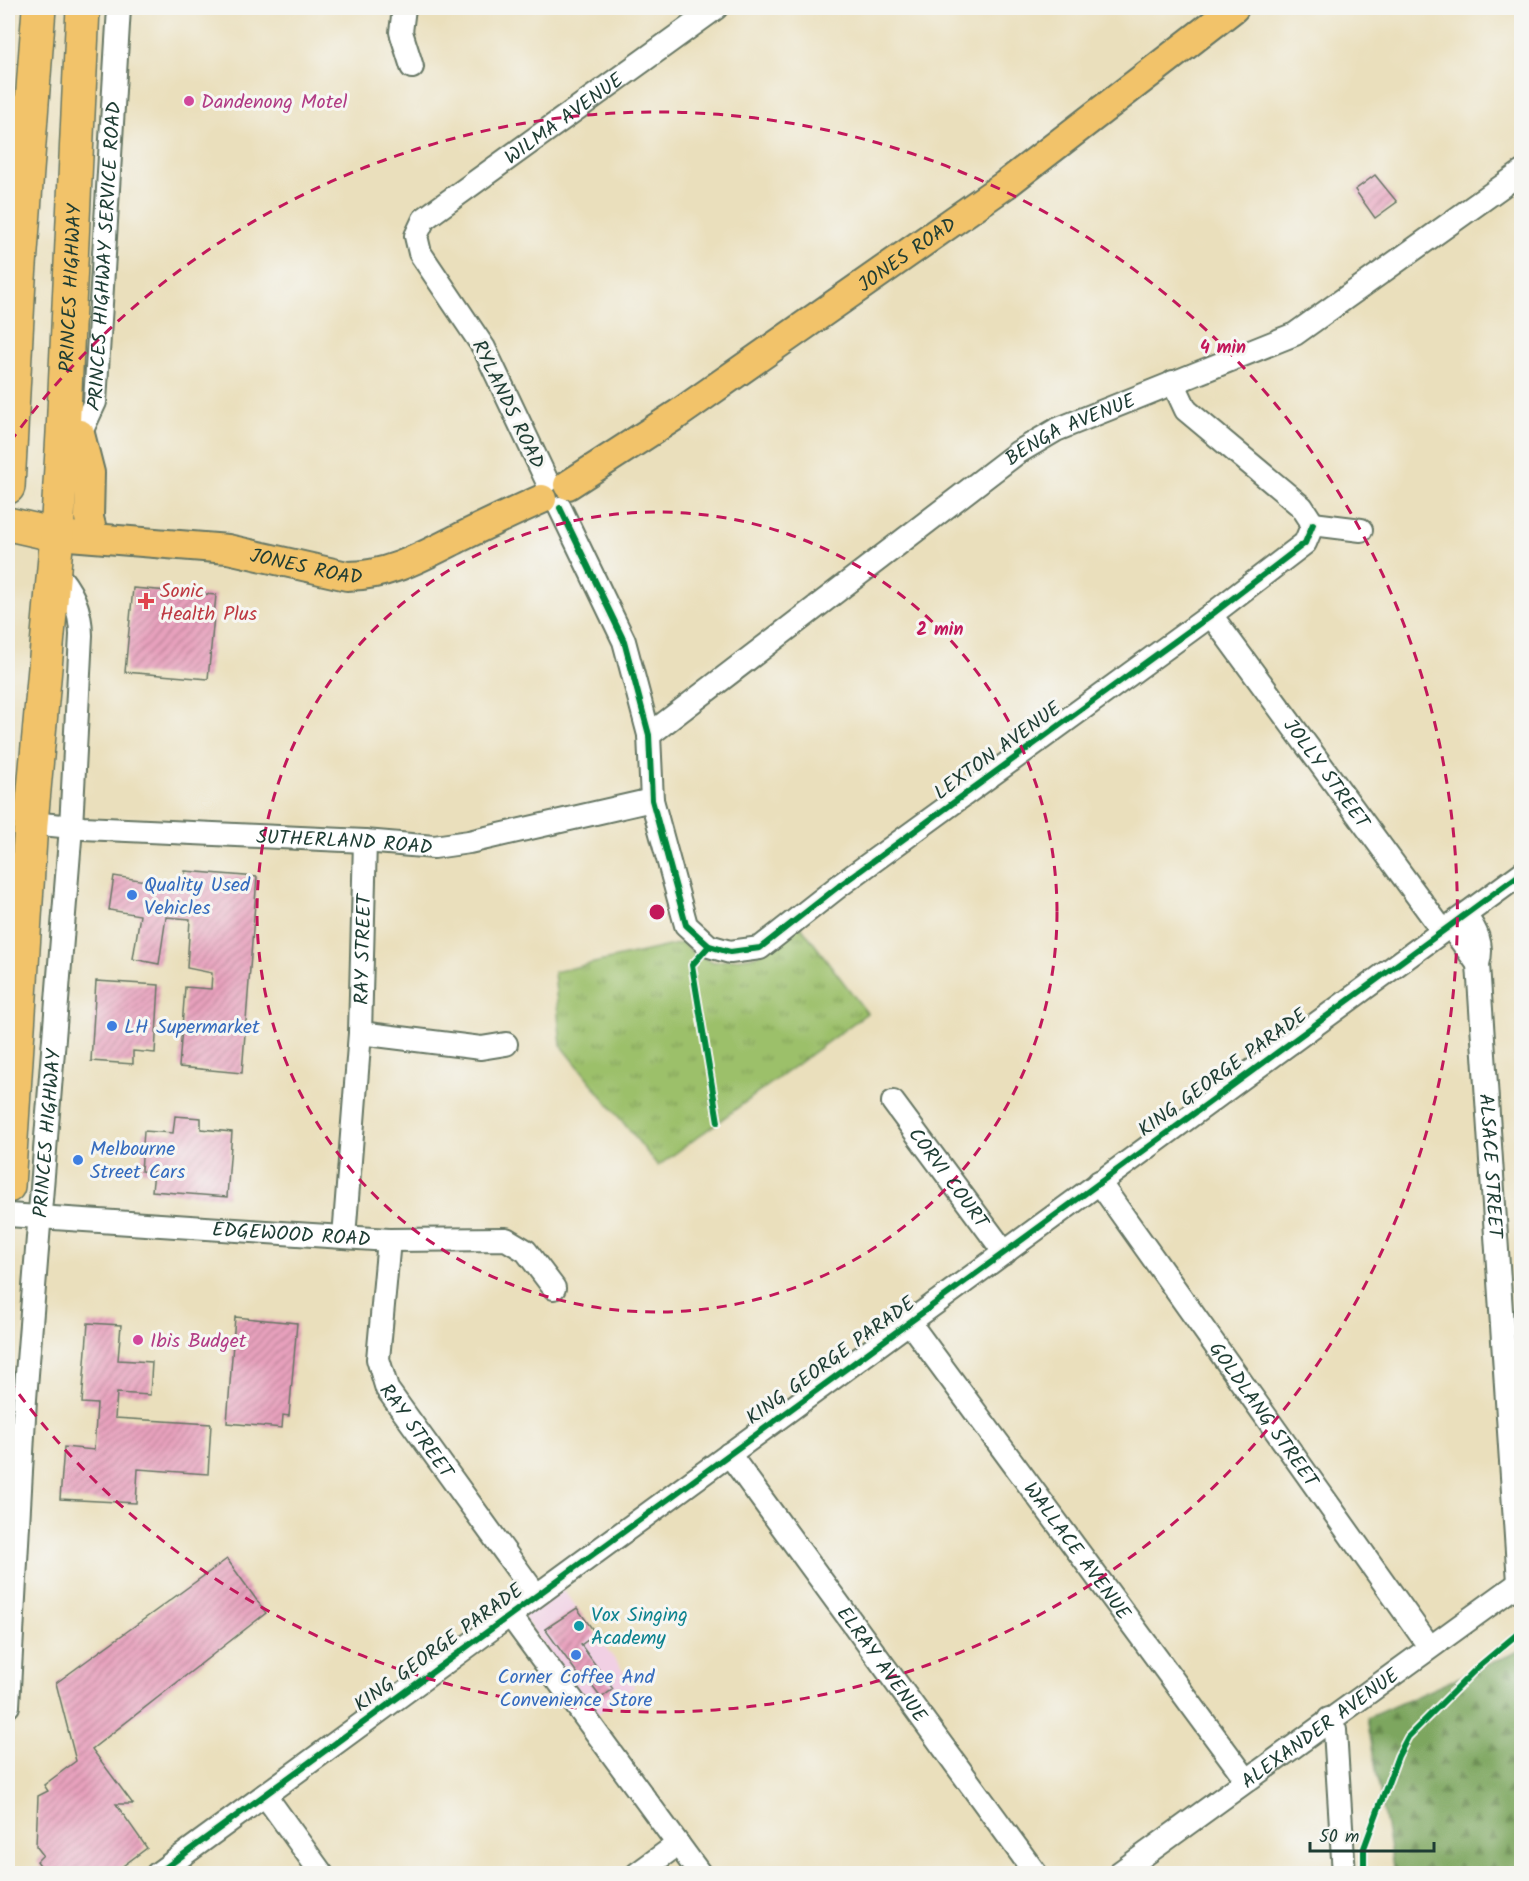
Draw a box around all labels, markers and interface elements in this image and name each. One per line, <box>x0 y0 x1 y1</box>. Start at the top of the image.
street label: WILMA AVENUE <box>498 65 632 174</box>
place label: Dandenong Motel <box>201 87 347 119</box>
marker: Dandenong Motel <box>182 94 196 108</box>
street label: PRINCES HIGHWAY SERVICE ROAD <box>79 101 131 417</box>
street label: PRINCES HIGHWAY <box>52 202 92 374</box>
street label: JONES ROAD <box>852 210 964 302</box>
text: 4 min <box>1200 334 1246 363</box>
street label: RYLANDS ROAD <box>462 335 552 475</box>
street label: BENGA AVENUE <box>998 385 1142 475</box>
street label: JONES ROAD <box>247 540 364 594</box>
place label: Sonic Health Plus <box>160 576 258 631</box>
marker: Sonic Health Plus <box>137 592 155 610</box>
text: 2 min <box>917 616 963 645</box>
street label: LEXTON AVENUE <box>928 693 1070 809</box>
street label: JOLLY STREET <box>1274 712 1378 838</box>
street label: SUTHERLAND ROAD <box>255 822 434 865</box>
place label: Quality Used Vehicles <box>144 870 251 925</box>
marker: Quality Used Vehicles <box>125 888 139 902</box>
street label: RAY STREET <box>347 892 382 1005</box>
centre of rings <box>647 902 667 922</box>
street label: KING GEORGE PARADE <box>1132 1000 1316 1146</box>
place label: LH Supermarket <box>124 1012 260 1044</box>
marker: LH Supermarket <box>105 1019 119 1033</box>
street label: PRINCES HIGHWAY <box>26 1046 71 1219</box>
street label: ALSACE STREET <box>1469 1093 1510 1241</box>
street label: CORVI COURT <box>899 1121 997 1238</box>
place label: Melbourne Street Cars <box>90 1134 186 1189</box>
marker: Melbourne Street Cars <box>71 1153 85 1167</box>
street label: EDGEWOOD ROAD <box>211 1214 372 1257</box>
street label: KING GEORGE PARADE <box>740 1288 924 1434</box>
place label: Ibis Budget <box>150 1326 247 1358</box>
marker: Ibis Budget <box>131 1333 145 1347</box>
street label: GOLDLANG STREET <box>1200 1336 1327 1497</box>
street label: RAY STREET <box>370 1377 462 1488</box>
street label: WALLACE AVENUE <box>1014 1476 1139 1629</box>
street label: KING GEORGE PARADE <box>348 1575 532 1721</box>
place label: Vox Singing Academy <box>591 1600 688 1655</box>
street label: ELRAY AVENUE <box>827 1600 935 1731</box>
marker: Vox Singing Academy <box>572 1619 586 1633</box>
marker: Corner Coffee And Convenience Store <box>569 1648 583 1662</box>
street label: ALEXANDER AVENUE <box>1235 1660 1408 1798</box>
place label: Corner Coffee And Convenience Store <box>498 1662 655 1717</box>
scale bar <box>1310 1815 1434 1853</box>
text: 50 m <box>1319 1823 1359 1852</box>

